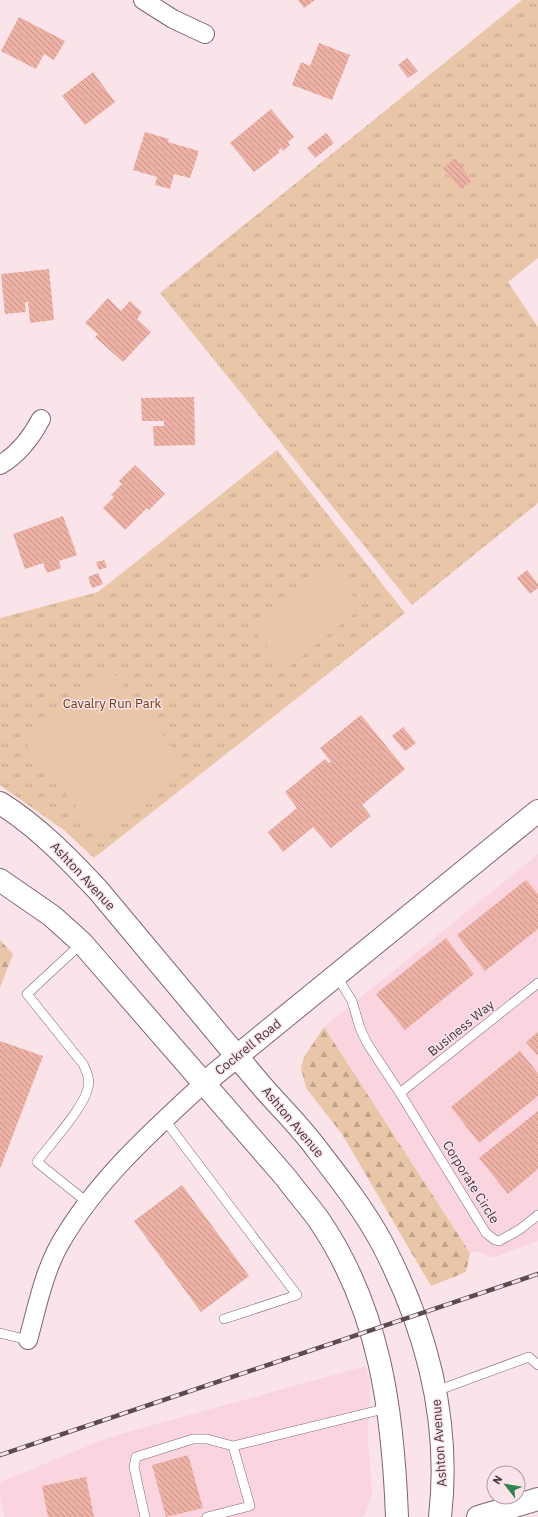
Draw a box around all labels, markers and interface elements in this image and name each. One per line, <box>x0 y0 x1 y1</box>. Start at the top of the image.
park label: Cavalry Run Park <box>63 695 161 712</box>
street label: Ashton Avenue <box>47 838 119 914</box>
street label: Business Way <box>424 996 498 1060</box>
street label: Cockrell Road <box>211 1015 285 1079</box>
street label: Ashton Avenue <box>258 1083 328 1161</box>
street label: Corporate Circle <box>439 1137 503 1227</box>
street label: Ashton Avenue <box>427 1399 451 1487</box>
north arrow <box>486 1465 526 1505</box>
text: N <box>489 1473 505 1487</box>

